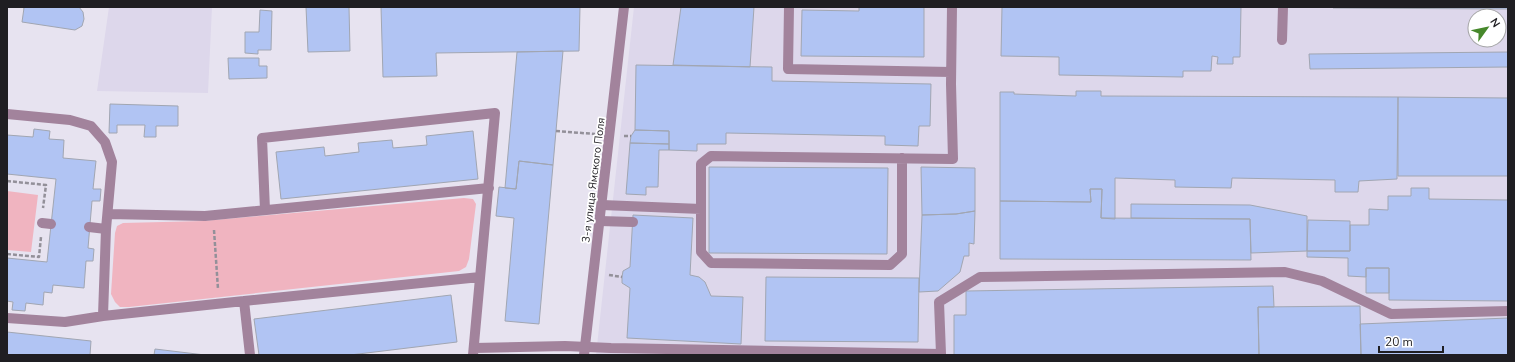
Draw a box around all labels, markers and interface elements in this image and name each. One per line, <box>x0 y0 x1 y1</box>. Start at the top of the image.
north arrow <box>1467 8 1507 48</box>
text: N <box>1486 15 1503 30</box>
street label: 3-я улица Ямского Поля <box>578 117 609 243</box>
scale bar <box>1379 328 1443 354</box>
text: 20 m <box>1385 334 1413 350</box>

